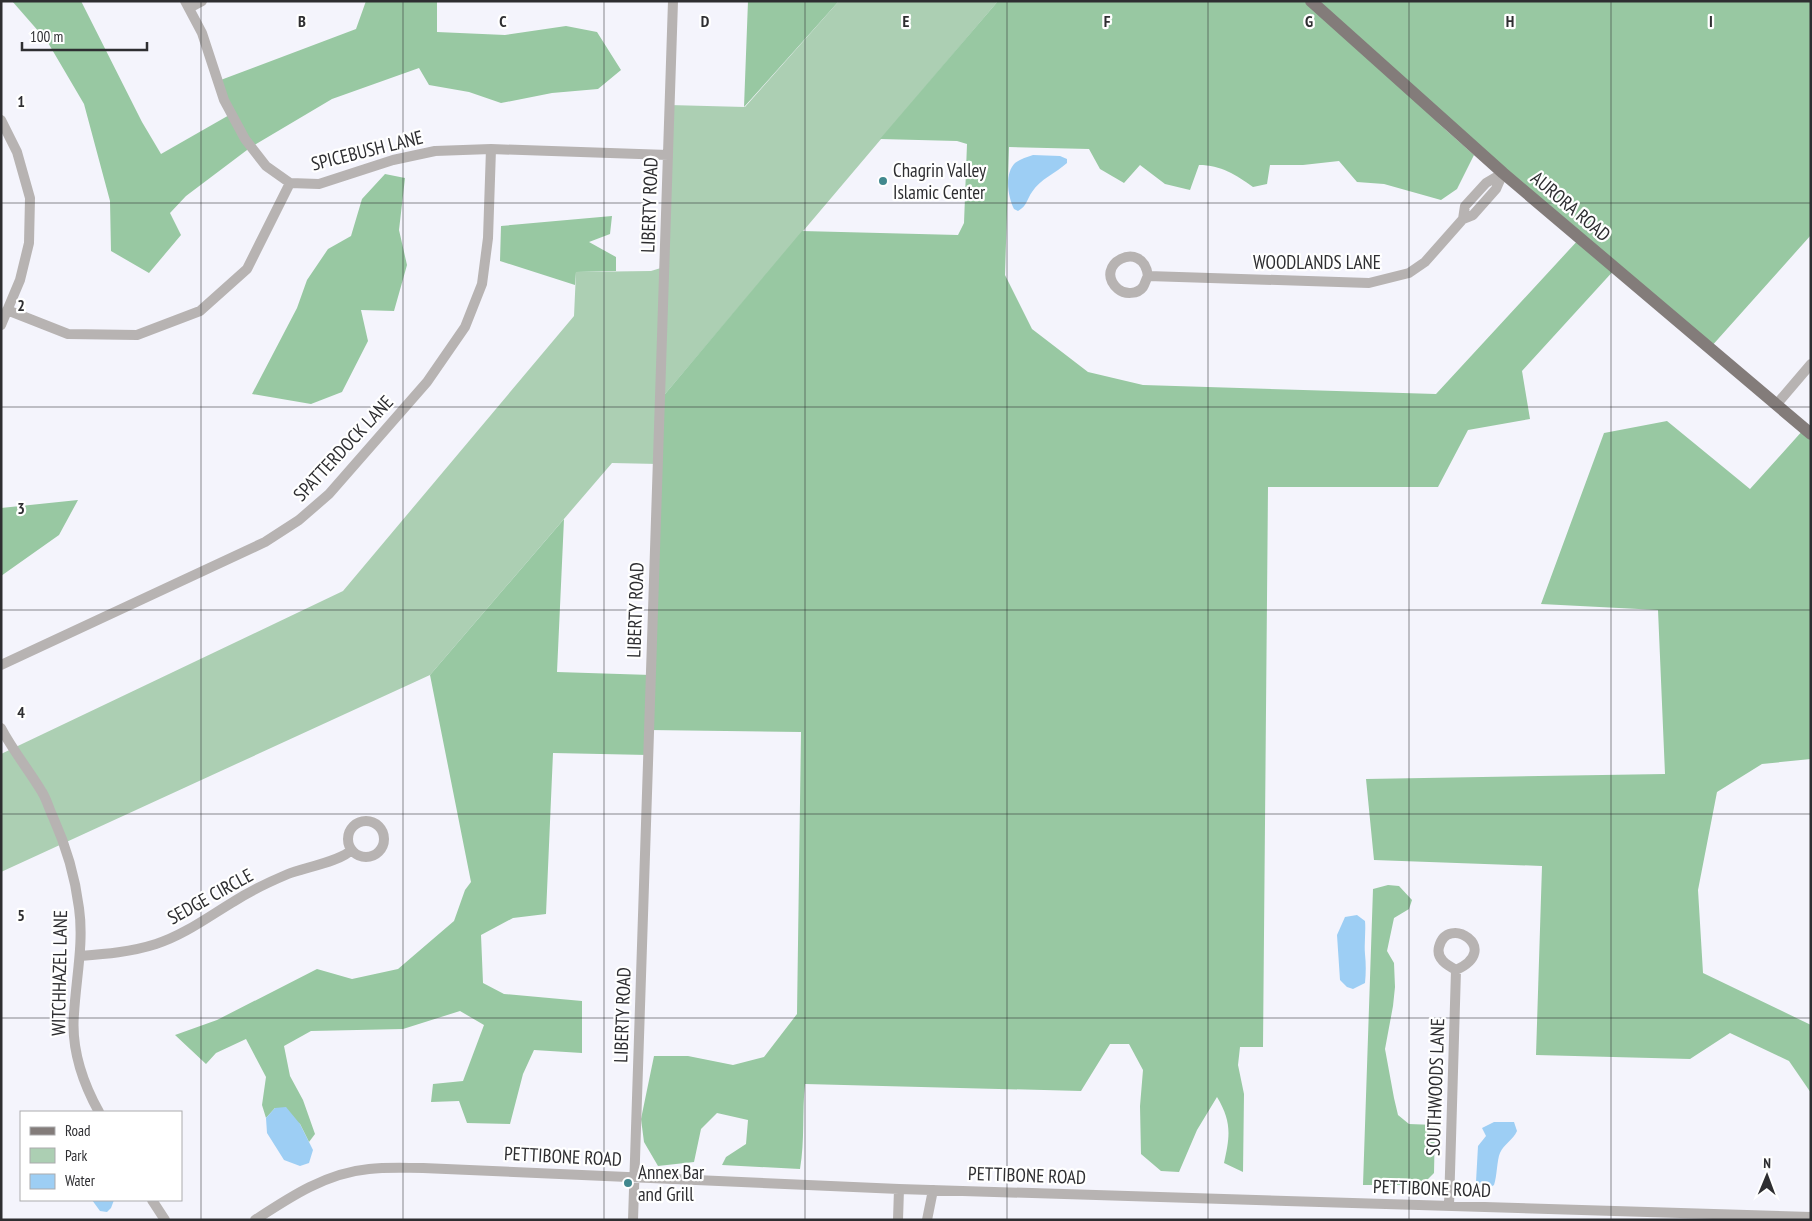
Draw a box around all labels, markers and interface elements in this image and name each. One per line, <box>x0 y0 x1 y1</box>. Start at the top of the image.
text: B <box>298 11 306 31</box>
text: C <box>499 11 507 31</box>
text: D <box>701 11 710 31</box>
text: E <box>903 11 910 31</box>
text: F <box>1104 11 1111 31</box>
text: G <box>1305 11 1313 31</box>
text: H <box>1506 11 1514 31</box>
text: I <box>1709 11 1713 31</box>
scale bar <box>22 20 148 52</box>
text: 100 m <box>30 27 63 46</box>
text: 1 <box>17 91 25 111</box>
street label: SPICEBUSH LANE <box>309 125 425 175</box>
street label: LIBERTY ROAD <box>635 157 663 253</box>
place label: Chagrin Valley Islamic Center <box>893 158 987 204</box>
street label: AURORA ROAD <box>1526 166 1616 246</box>
marker: Chagrin Valley Islamic Center <box>877 175 889 187</box>
street label: WOODLANDS LANE <box>1253 250 1381 274</box>
text: 2 <box>17 295 25 315</box>
street label: SPATTERDOCK LANE <box>288 390 398 506</box>
text: 3 <box>17 498 25 518</box>
street label: LIBERTY ROAD <box>621 562 649 658</box>
text: 4 <box>17 702 25 722</box>
street label: SEDGE CIRCLE <box>163 863 257 929</box>
text: 5 <box>17 905 25 925</box>
street label: WITCHHAZEL LANE <box>46 910 72 1036</box>
street label: LIBERTY ROAD <box>608 967 636 1063</box>
street label: SOUTHWOODS LANE <box>1421 1018 1449 1156</box>
legend <box>20 1111 182 1201</box>
text: Road <box>65 1121 91 1140</box>
street label: PETTIBONE ROAD <box>504 1141 623 1171</box>
text: Park <box>65 1146 87 1165</box>
north arrow <box>1742 1151 1792 1201</box>
text: N <box>1763 1154 1771 1172</box>
place label: Annex Bar and Grill <box>638 1160 705 1206</box>
street label: PETTIBONE ROAD <box>968 1161 1086 1189</box>
text: Water <box>65 1171 96 1190</box>
street label: PETTIBONE ROAD <box>1373 1174 1491 1202</box>
marker: Annex Bar and Grill <box>622 1177 634 1189</box>

